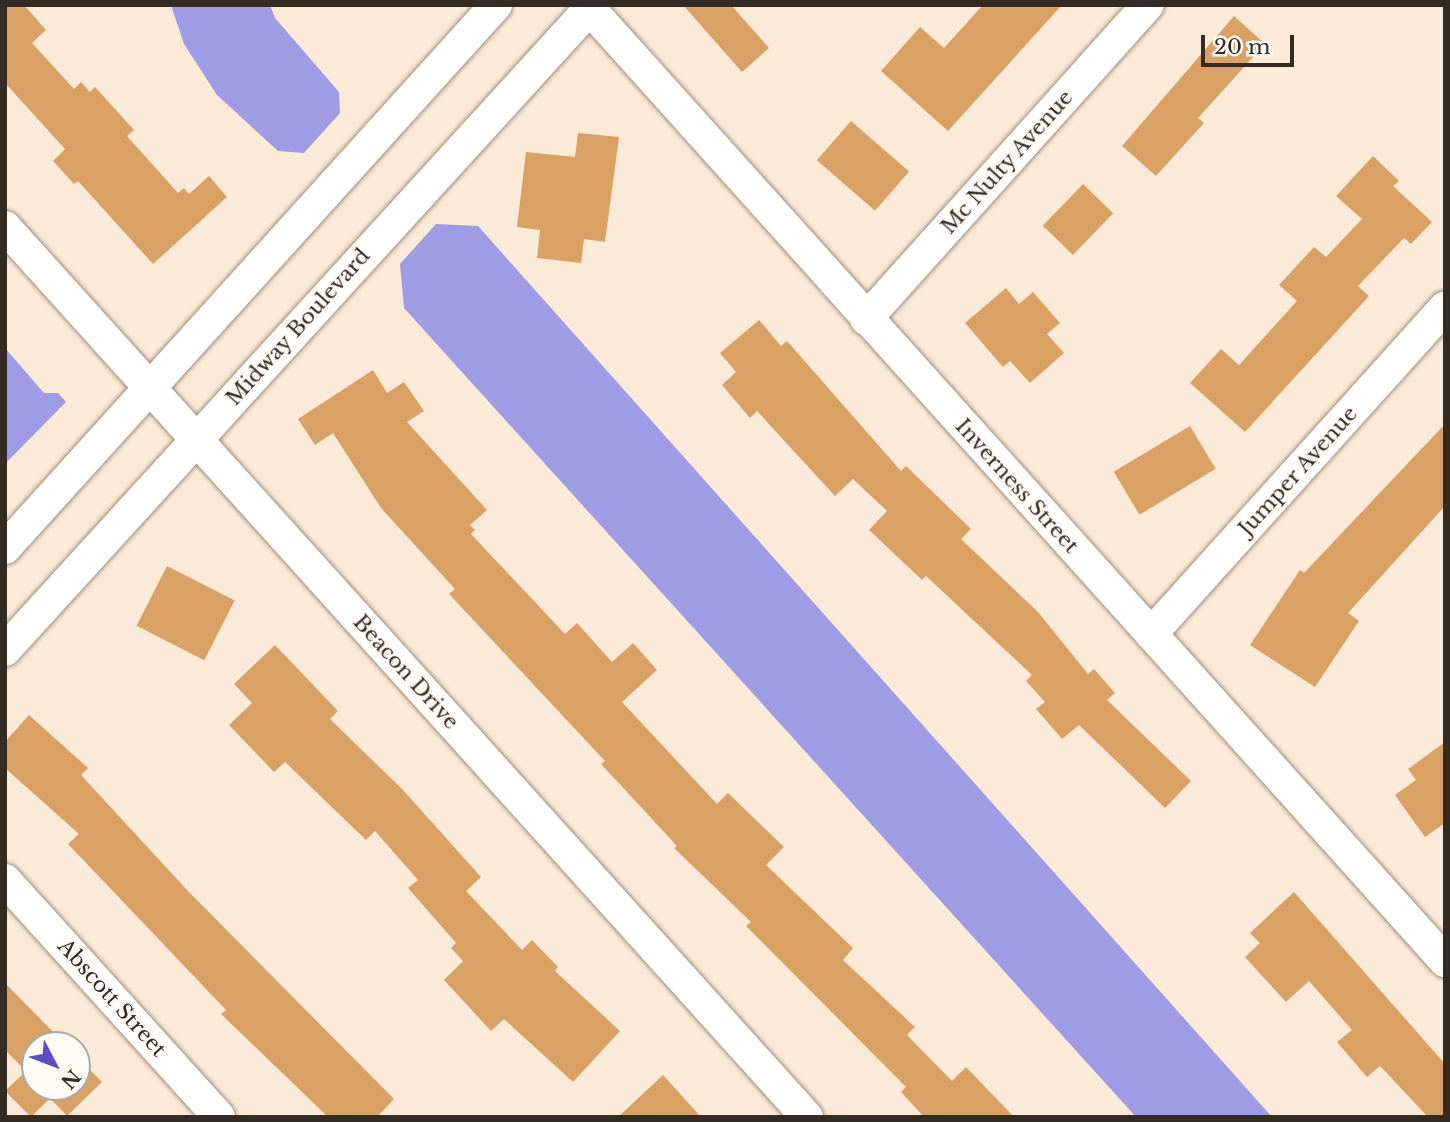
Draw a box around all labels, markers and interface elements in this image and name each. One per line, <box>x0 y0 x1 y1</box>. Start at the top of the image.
scale bar <box>1205 21 1298 65</box>
text: 20 m <box>1214 34 1271 60</box>
street label: Mc Nulty Avenue <box>935 84 1079 240</box>
street label: Midway Boulevard <box>221 243 375 411</box>
street label: Jumper Avenue <box>1233 401 1363 541</box>
street label: Inverness Street <box>950 414 1084 558</box>
street label: Beacon Drive <box>348 610 464 734</box>
street label: Abscott Street <box>53 934 171 1062</box>
north arrow <box>21 1031 91 1101</box>
text: N <box>56 1065 85 1093</box>

